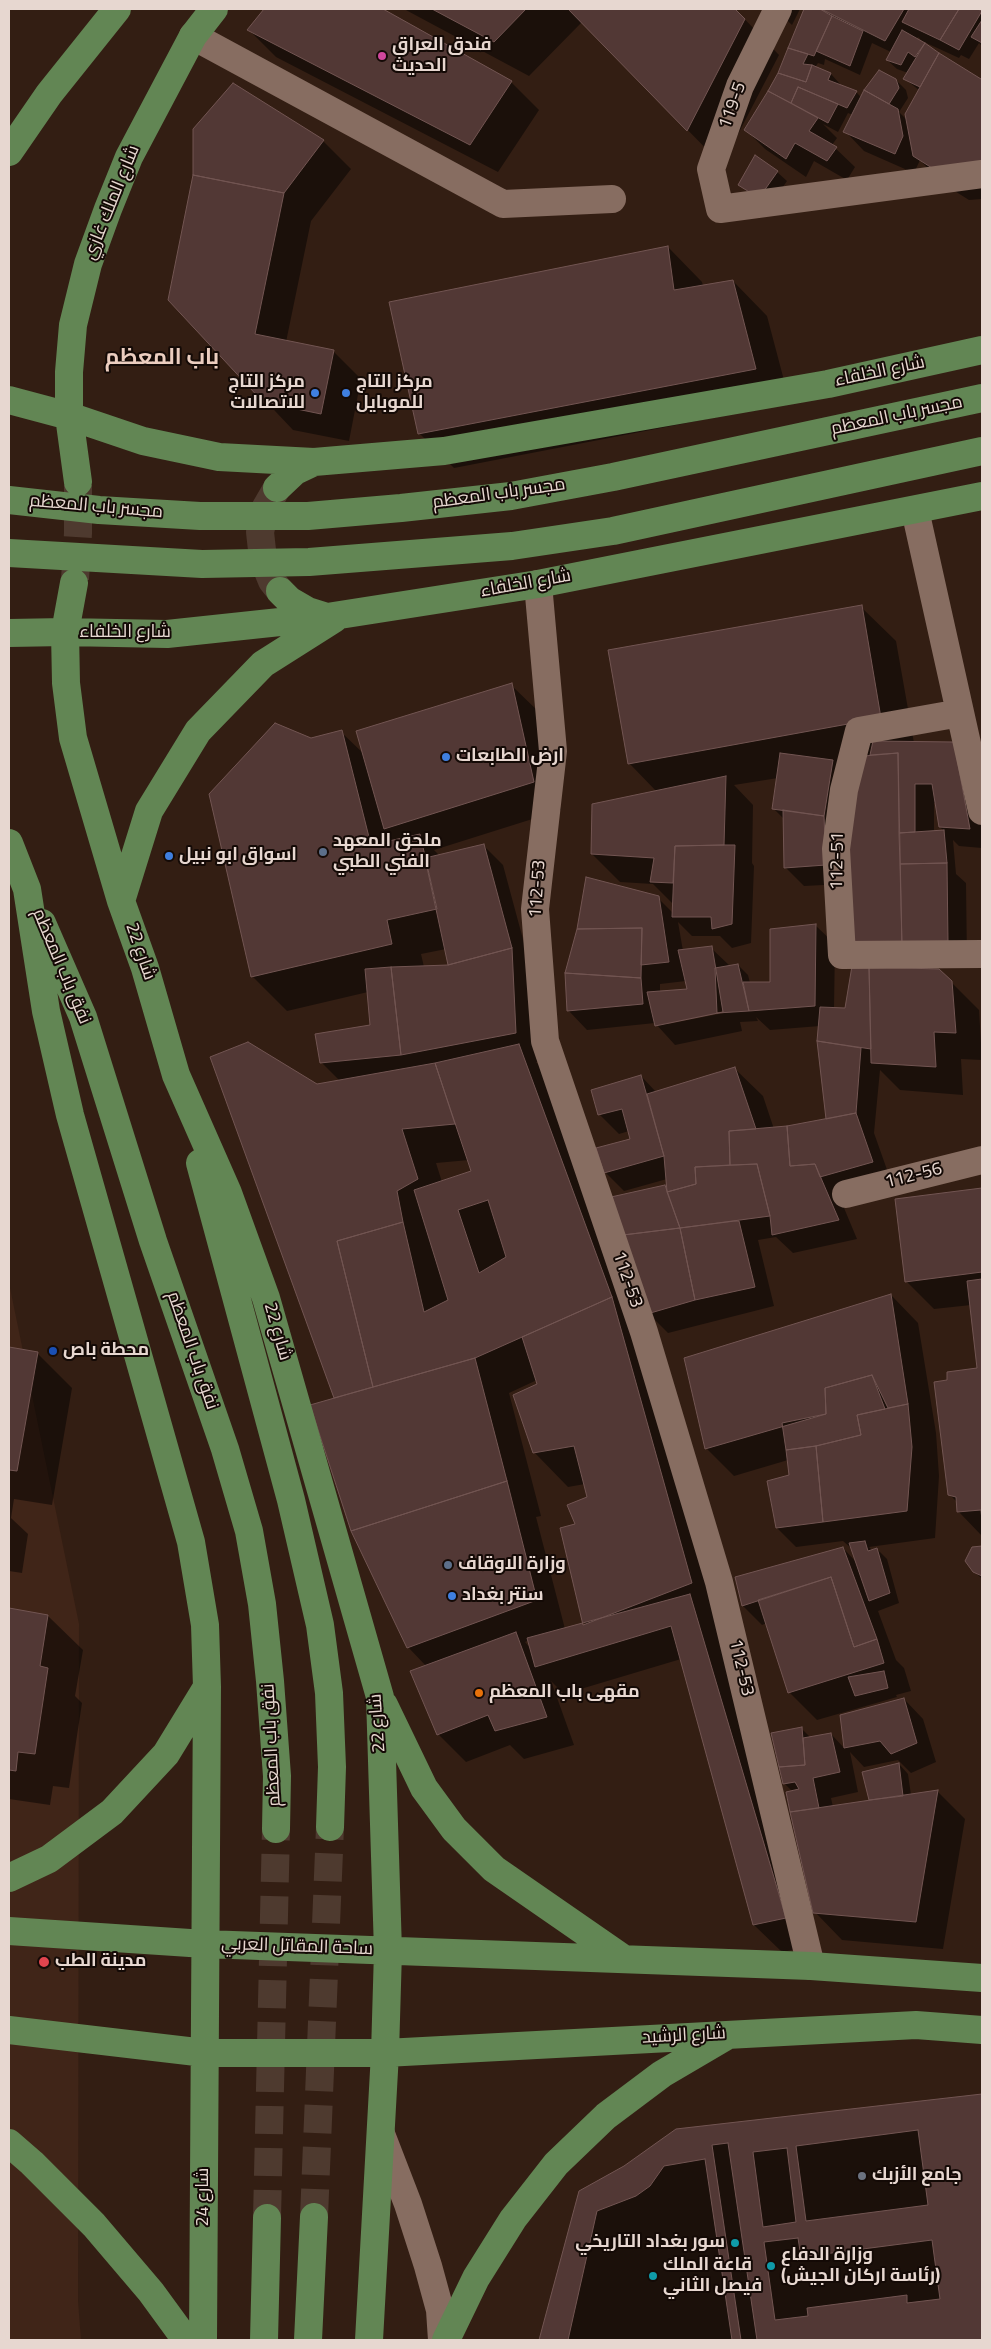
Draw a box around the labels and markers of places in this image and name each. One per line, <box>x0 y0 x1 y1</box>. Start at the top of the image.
place label: فندق العراق الحديث <box>392 35 492 78</box>
marker: فندق العراق الحديث <box>376 50 388 62</box>
place label: مركز التاج للاتصالات <box>228 372 305 414</box>
place label: مركز التاج للموبايل <box>356 372 433 414</box>
marker: مركز التاج للاتصالات <box>309 387 321 399</box>
marker: مركز التاج للموبايل <box>340 387 352 399</box>
place label: ارض الطابعات <box>456 746 564 768</box>
marker: ارض الطابعات <box>440 751 452 763</box>
place label: ملحق المعهد الفني الطبي <box>333 831 442 874</box>
place label: اسواق ابو نبيل <box>179 845 297 867</box>
marker: ملحق المعهد الفني الطبي <box>317 846 329 858</box>
marker: اسواق ابو نبيل <box>163 850 175 862</box>
place label: محطة باص <box>63 1340 149 1362</box>
marker: محطة باص <box>47 1345 59 1357</box>
place label: وزارة الاوقاف <box>458 1554 566 1576</box>
marker: وزارة الاوقاف <box>442 1559 454 1571</box>
place label: سنتر بغداد <box>462 1585 544 1607</box>
marker: سنتر بغداد <box>446 1590 458 1602</box>
place label: مقهى باب المعظم <box>489 1682 640 1704</box>
marker: مقهى باب المعظم <box>473 1687 485 1699</box>
place label: مدينة الطب <box>55 1951 146 1973</box>
marker: مدينة الطب <box>37 1955 51 1969</box>
place label: جامع الأزبك <box>872 2165 962 2187</box>
marker: جامع الأزبك <box>856 2170 868 2182</box>
place label: سور بغداد التاريخي <box>575 2232 725 2254</box>
marker: سور بغداد التاريخي <box>729 2237 741 2249</box>
place label: وزارة الدفاع (رئاسة اركان الجيش) <box>781 2245 940 2288</box>
place label: قاعة الملك فيصل الثاني <box>663 2255 762 2298</box>
marker: وزارة الدفاع (رئاسة اركان الجيش) <box>765 2260 777 2272</box>
marker: قاعة الملك فيصل الثاني <box>647 2270 659 2282</box>

